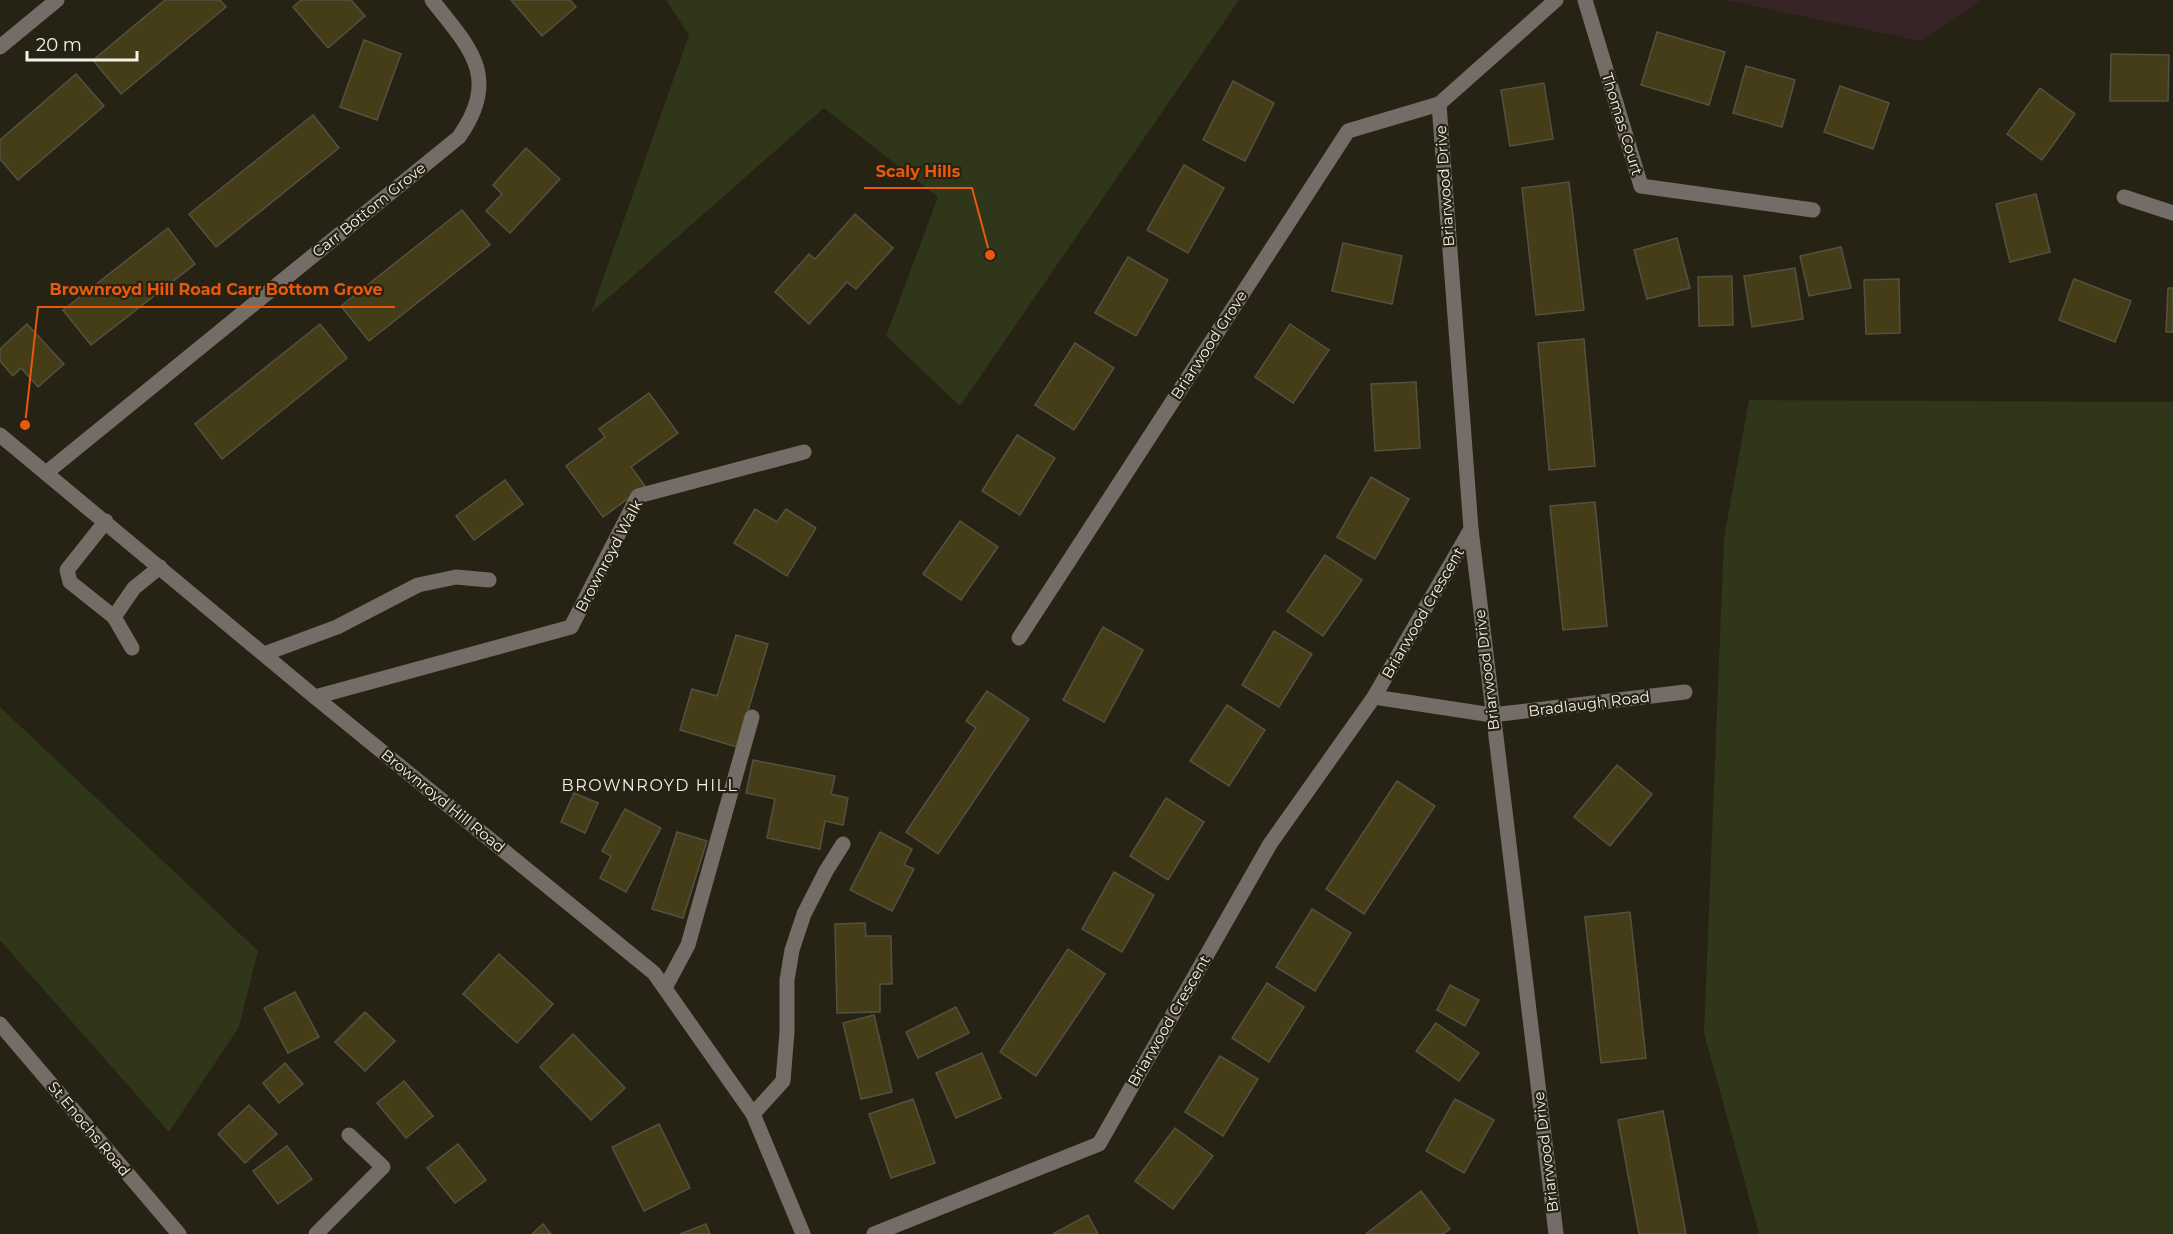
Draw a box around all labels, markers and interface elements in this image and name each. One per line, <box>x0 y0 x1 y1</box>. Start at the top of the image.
scale bar <box>27 24 136 62</box>
text: 20 m <box>36 34 82 56</box>
street label: Thomas Court <box>1598 70 1647 177</box>
street label: Briarwood Drive <box>1431 125 1458 247</box>
callout: Scaly Hills <box>864 154 972 188</box>
street label: Carr Bottom Grove <box>308 158 429 261</box>
text: Scaly Hills <box>876 162 961 181</box>
callout: Brownroyd Hill Road Carr Bottom Grove <box>38 273 395 307</box>
text: Brownroyd Hill Road Carr Bottom Grove <box>49 280 383 299</box>
street label: Briarwood Grove <box>1166 287 1251 403</box>
street label: Brownroyd Walk <box>571 496 646 615</box>
street label: Briarwood Crescent <box>1377 544 1468 682</box>
street label: Briarwood Drive <box>1470 609 1503 732</box>
street label: Bradlaugh Road <box>1527 687 1651 720</box>
street label: Brownroyd Hill Road <box>377 745 509 856</box>
district label: BROWNROYD HILL <box>562 776 738 795</box>
street label: Briarwood Crescent <box>1123 952 1214 1090</box>
street label: St Enochs Road <box>44 1077 135 1180</box>
street label: Briarwood Drive <box>1529 1091 1562 1214</box>

